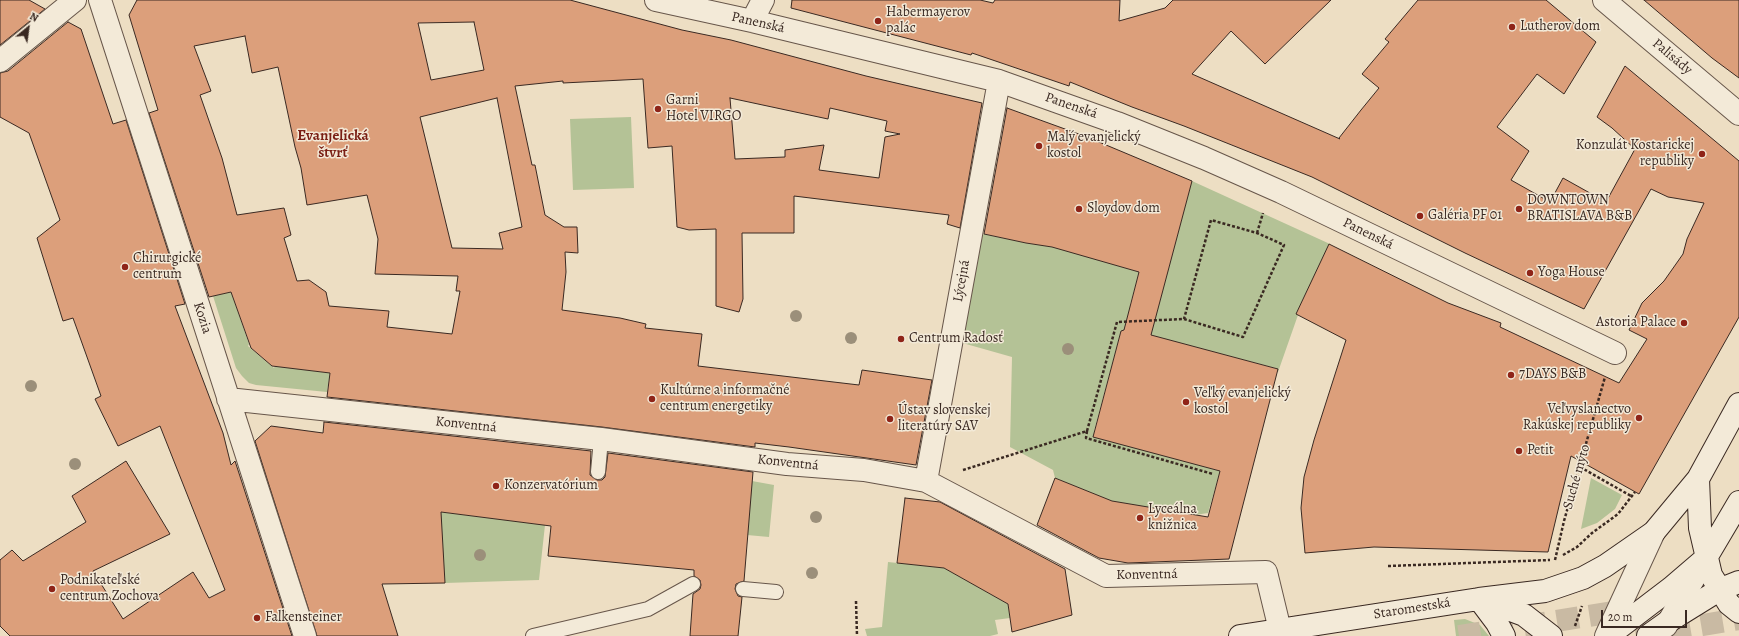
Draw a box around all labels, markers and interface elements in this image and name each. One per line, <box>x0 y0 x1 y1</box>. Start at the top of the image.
place label: Habermayerov palác <box>886 5 970 38</box>
north arrow <box>8 8 48 48</box>
text: N <box>27 9 41 26</box>
street label: Panenská <box>730 9 786 37</box>
marker: Habermayerov palác <box>873 16 883 26</box>
place label: Lutherov dom <box>1520 19 1600 35</box>
marker: Lutherov dom <box>1507 22 1517 32</box>
street label: Palisády <box>1649 35 1695 79</box>
street label: Panenská <box>1043 89 1099 123</box>
place label: Garni Hotel VIRGO <box>666 93 741 126</box>
marker: Garni Hotel VIRGO <box>653 104 663 114</box>
district label: Evanjelická štvrť <box>297 127 369 162</box>
place label: Malý evanjelický kostol <box>1047 130 1140 162</box>
place label: Konzulát Kostarickej republiky <box>1576 138 1694 170</box>
marker: Malý evanjelický kostol <box>1034 141 1044 151</box>
marker: Konzulát Kostarickej republiky <box>1697 149 1707 159</box>
place label: DOWNTOWN BRATISLAVA B&B <box>1527 193 1632 226</box>
place label: Sloydov dom <box>1087 201 1160 217</box>
marker: Sloydov dom <box>1074 204 1084 214</box>
marker: DOWNTOWN BRATISLAVA B&B <box>1514 204 1524 214</box>
place label: Galéria PF 01 <box>1428 208 1502 224</box>
marker: Galéria PF 01 <box>1415 211 1425 221</box>
street label: Panenská <box>1340 215 1396 253</box>
place label: Chirurgické centrum <box>133 251 201 284</box>
street label: Lýcejná <box>950 259 974 303</box>
marker: Chirurgické centrum <box>120 262 130 272</box>
place label: Yoga House <box>1538 265 1605 281</box>
marker: Yoga House <box>1525 268 1535 278</box>
street label: Kozia <box>189 300 215 336</box>
place label: Astoria Palace <box>1596 315 1676 331</box>
marker: Astoria Palace <box>1679 318 1689 328</box>
place label: Centrum Radosť <box>909 331 1003 347</box>
marker: Centrum Radosť <box>896 334 906 344</box>
place label: 7DAYS B&B <box>1519 367 1586 383</box>
marker: 7DAYS B&B <box>1506 370 1516 380</box>
place label: Kultúrne a informačné centrum energetiky <box>660 383 789 416</box>
place label: Veľký evanjelický kostol <box>1194 386 1291 418</box>
marker: Kultúrne a informačné centrum energetiky <box>647 394 657 404</box>
marker: Veľký evanjelický kostol <box>1181 397 1191 407</box>
place label: Veľvyslanectvo Rakúskej republiky <box>1523 402 1631 434</box>
place label: Ústav slovenskej literatúry SAV <box>898 403 991 436</box>
street label: Konventná <box>435 413 497 437</box>
marker: Veľvyslanectvo Rakúskej republiky <box>1634 413 1644 423</box>
marker: Ústav slovenskej literatúry SAV <box>885 414 895 424</box>
place label: Petit <box>1527 443 1554 459</box>
street label: Suché mýto <box>1560 443 1594 511</box>
marker: Petit <box>1514 446 1524 456</box>
street label: Konventná <box>757 451 819 475</box>
place label: Konzervatórium <box>504 478 598 494</box>
marker: Konzervatórium <box>491 481 501 491</box>
place label: Lyceálna knižnica <box>1148 502 1197 534</box>
marker: Lyceálna knižnica <box>1135 513 1145 523</box>
street label: Konventná <box>1116 566 1178 584</box>
place label: Podnikateľské centrum Zochova <box>60 573 159 606</box>
marker: Podnikateľské centrum Zochova <box>47 584 57 594</box>
street label: Staromestská <box>1372 595 1452 623</box>
scale bar <box>1603 602 1689 628</box>
text: 20 m <box>1608 609 1632 625</box>
place label: Falkensteiner <box>265 610 342 626</box>
marker: Falkensteiner <box>252 613 262 623</box>

